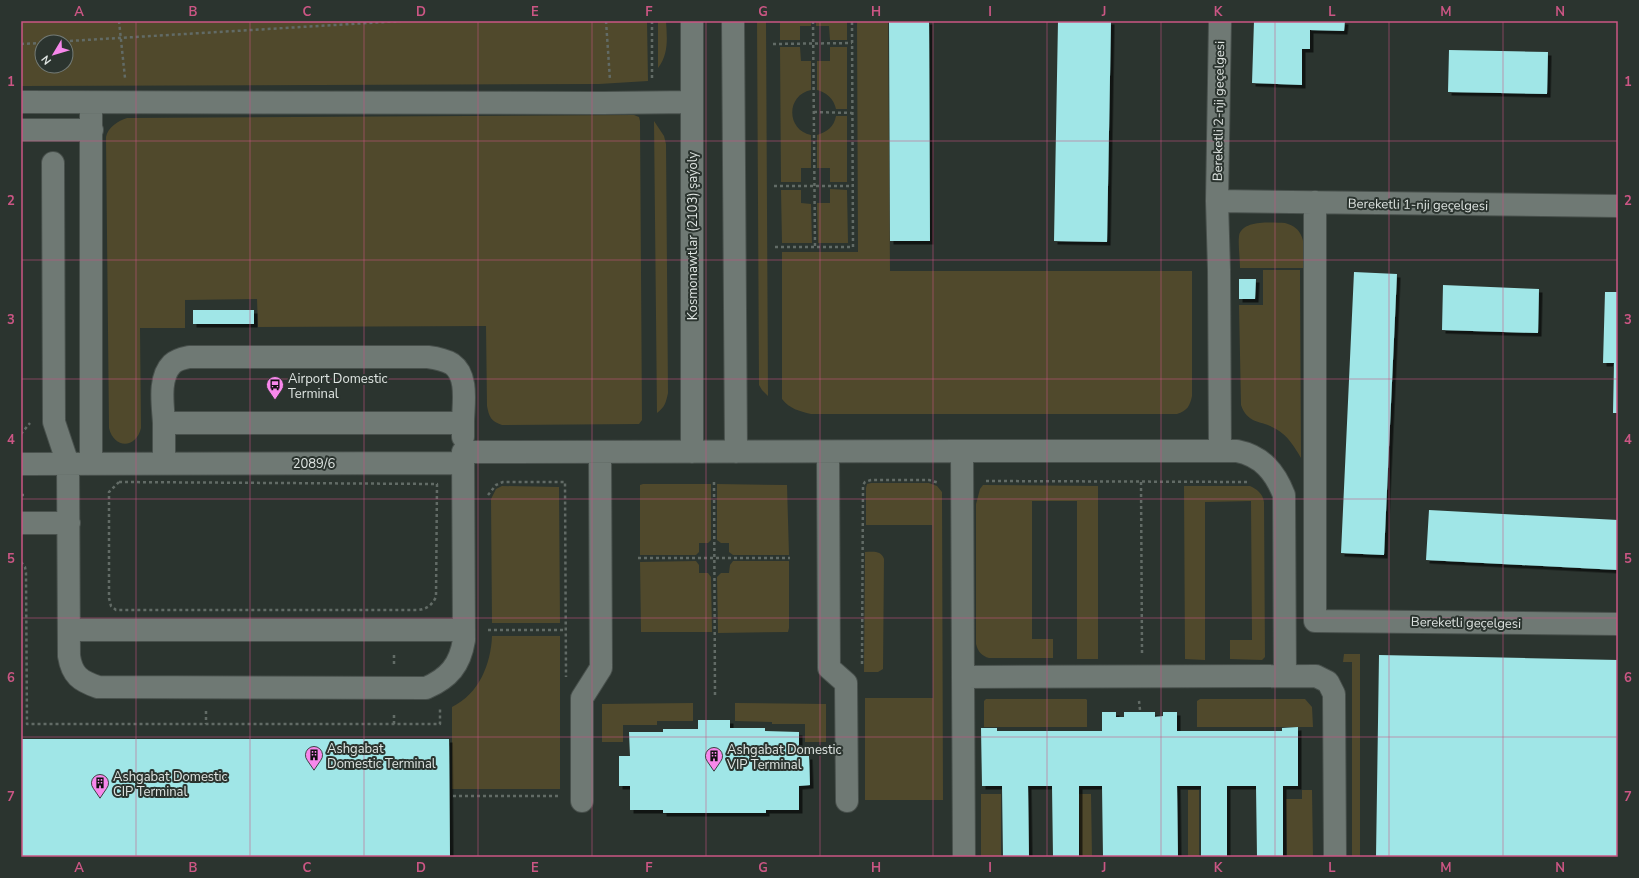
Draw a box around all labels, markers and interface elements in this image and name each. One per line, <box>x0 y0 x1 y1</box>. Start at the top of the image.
text: A <box>74 3 84 21</box>
text: B <box>189 3 198 21</box>
text: C <box>303 3 312 21</box>
text: D <box>416 3 426 21</box>
text: E <box>531 3 539 21</box>
text: F <box>645 3 653 21</box>
text: G <box>758 3 768 21</box>
text: H <box>871 3 881 21</box>
text: I <box>988 3 992 21</box>
text: J <box>1101 3 1106 21</box>
text: K <box>1214 3 1223 21</box>
text: L <box>1328 3 1336 21</box>
text: M <box>1440 3 1452 21</box>
text: N <box>1555 3 1565 21</box>
north arrow <box>34 34 74 74</box>
street label: Bereketli 2-nji geçelgesi <box>1209 41 1229 181</box>
text: N <box>38 52 55 68</box>
text: 1 <box>7 73 15 91</box>
text: 1 <box>1624 73 1632 91</box>
street label: Kosmonawtlar (2103) şaýoly <box>684 151 702 320</box>
text: 2 <box>7 192 15 210</box>
text: 2 <box>1624 192 1632 210</box>
street label: Bereketli 1-nji geçelgesi <box>1348 195 1488 215</box>
text: 3 <box>7 311 15 329</box>
text: 3 <box>1624 311 1632 329</box>
place label: Airport Domestic Terminal <box>288 370 388 403</box>
bus stop icon: Airport Domestic Terminal <box>265 375 285 400</box>
text: 4 <box>7 431 15 449</box>
text: 4 <box>1624 431 1632 449</box>
street label: 2089/6 <box>293 455 336 473</box>
text: 5 <box>7 550 15 568</box>
text: 5 <box>1624 550 1632 568</box>
street label: Bereketli geçelgesi <box>1411 613 1521 633</box>
text: 6 <box>7 669 15 687</box>
text: 6 <box>1624 669 1632 687</box>
place label: Ashgabat Domestic Terminal <box>327 740 436 773</box>
place label: Ashgabat Domestic VIP Terminal <box>726 741 842 774</box>
building icon: Ashgabat Domestic Terminal <box>304 745 324 770</box>
building icon: Ashgabat Domestic VIP Terminal <box>704 746 724 771</box>
place label: Ashgabat Domestic CIP Terminal <box>113 768 228 801</box>
building icon: Ashgabat Domestic CIP Terminal <box>90 773 110 798</box>
text: 7 <box>7 788 15 806</box>
text: 7 <box>1624 788 1632 806</box>
text: A <box>74 859 84 877</box>
text: B <box>189 859 198 877</box>
text: C <box>303 859 312 877</box>
text: D <box>416 859 426 877</box>
text: E <box>531 859 539 877</box>
text: F <box>645 859 653 877</box>
text: G <box>758 859 768 877</box>
text: H <box>871 859 881 877</box>
text: I <box>988 859 992 877</box>
text: J <box>1101 859 1106 877</box>
text: K <box>1214 859 1223 877</box>
text: L <box>1328 859 1336 877</box>
text: M <box>1440 859 1452 877</box>
text: N <box>1555 859 1565 877</box>

